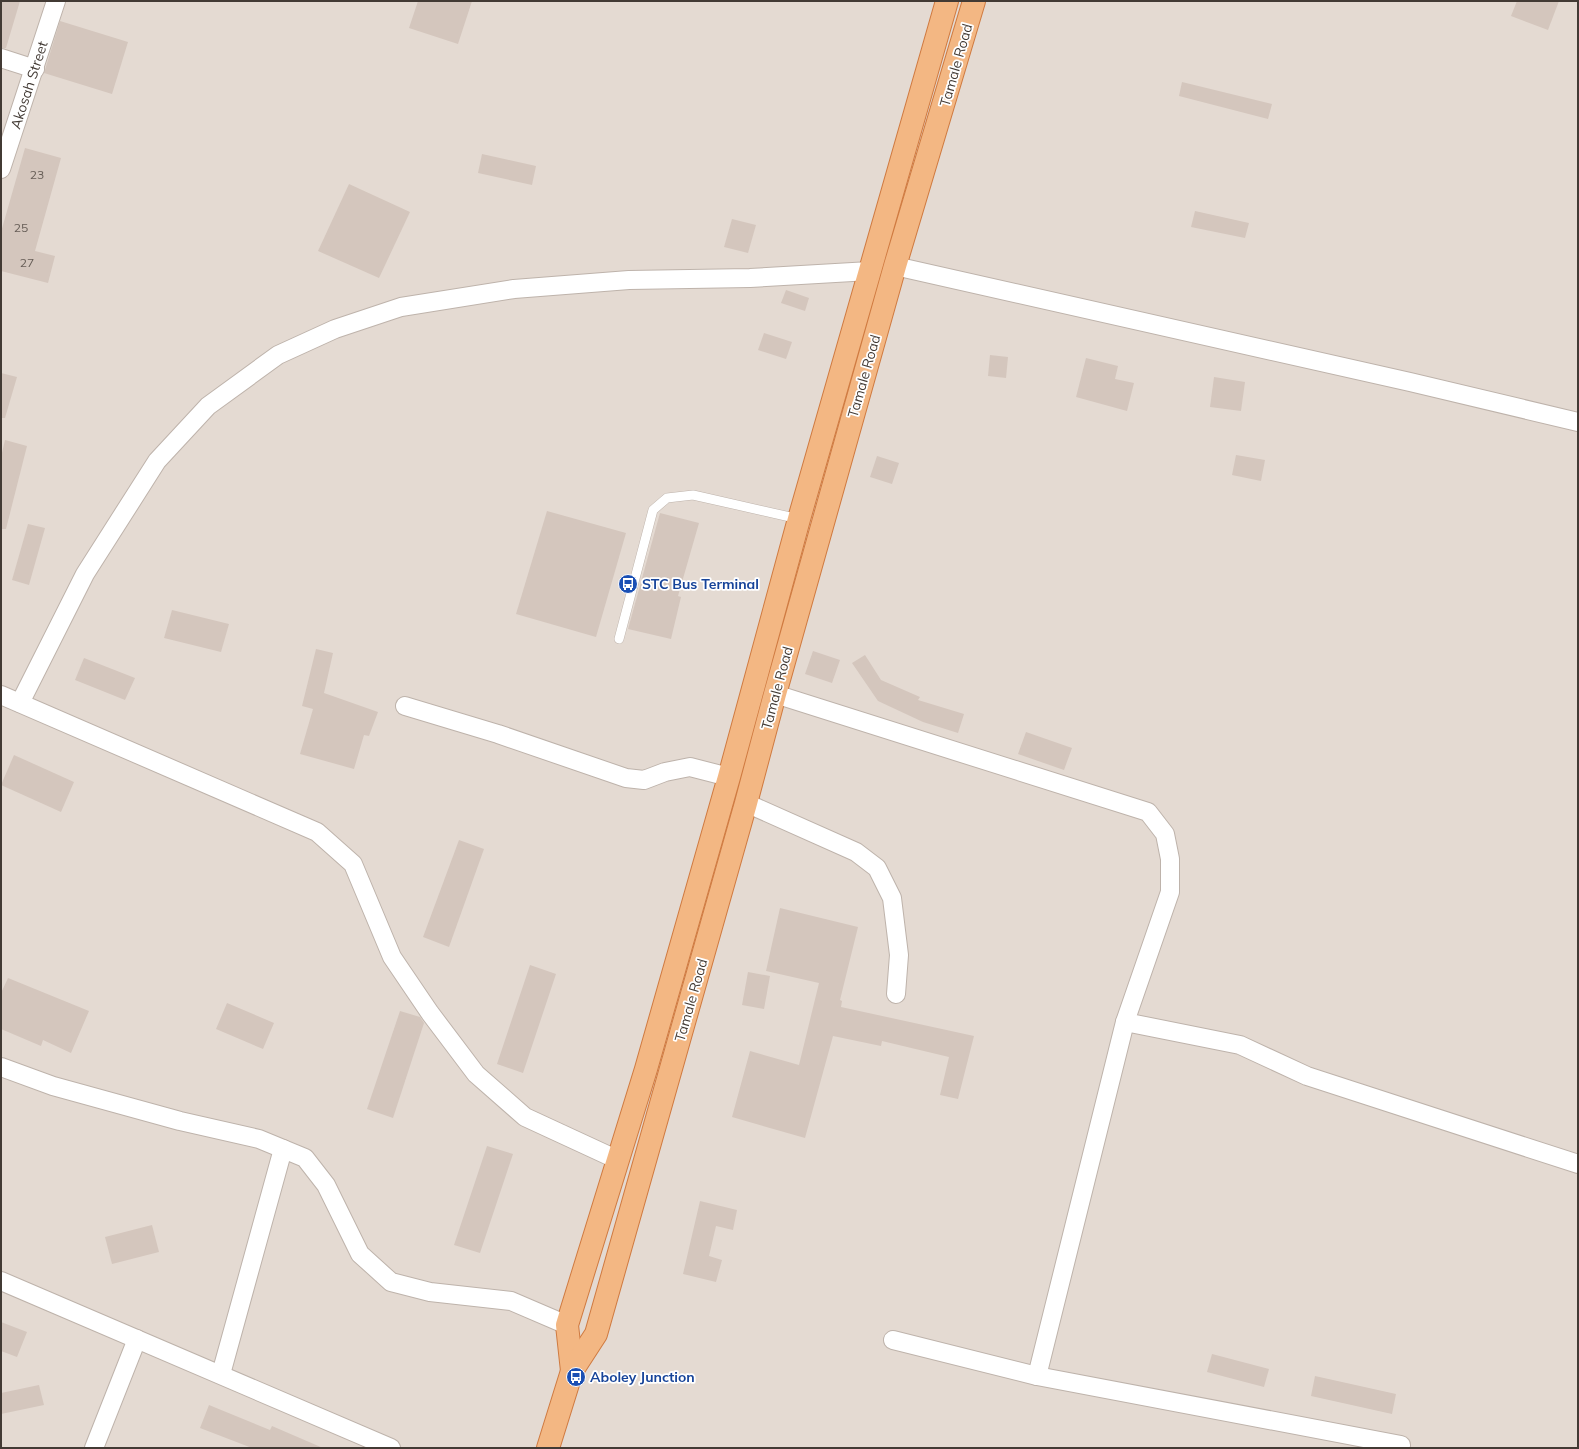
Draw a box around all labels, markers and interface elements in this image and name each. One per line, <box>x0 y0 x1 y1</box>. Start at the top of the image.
street label: Tamale Road <box>936 21 976 109</box>
street label: Akosah Street <box>6 39 52 131</box>
house number: 23 <box>30 167 44 182</box>
house number: 25 <box>14 220 28 235</box>
house number: 27 <box>20 255 34 270</box>
street label: Tamale Road <box>844 332 884 420</box>
bus stop icon: STC Bus Terminal <box>617 573 639 595</box>
place label: STC Bus Terminal <box>642 575 759 593</box>
street label: Tamale Road <box>757 644 797 732</box>
street label: Tamale Road <box>671 956 711 1044</box>
bus stop icon: Aboley Junction <box>565 1366 587 1388</box>
place label: Aboley Junction <box>590 1368 695 1386</box>

